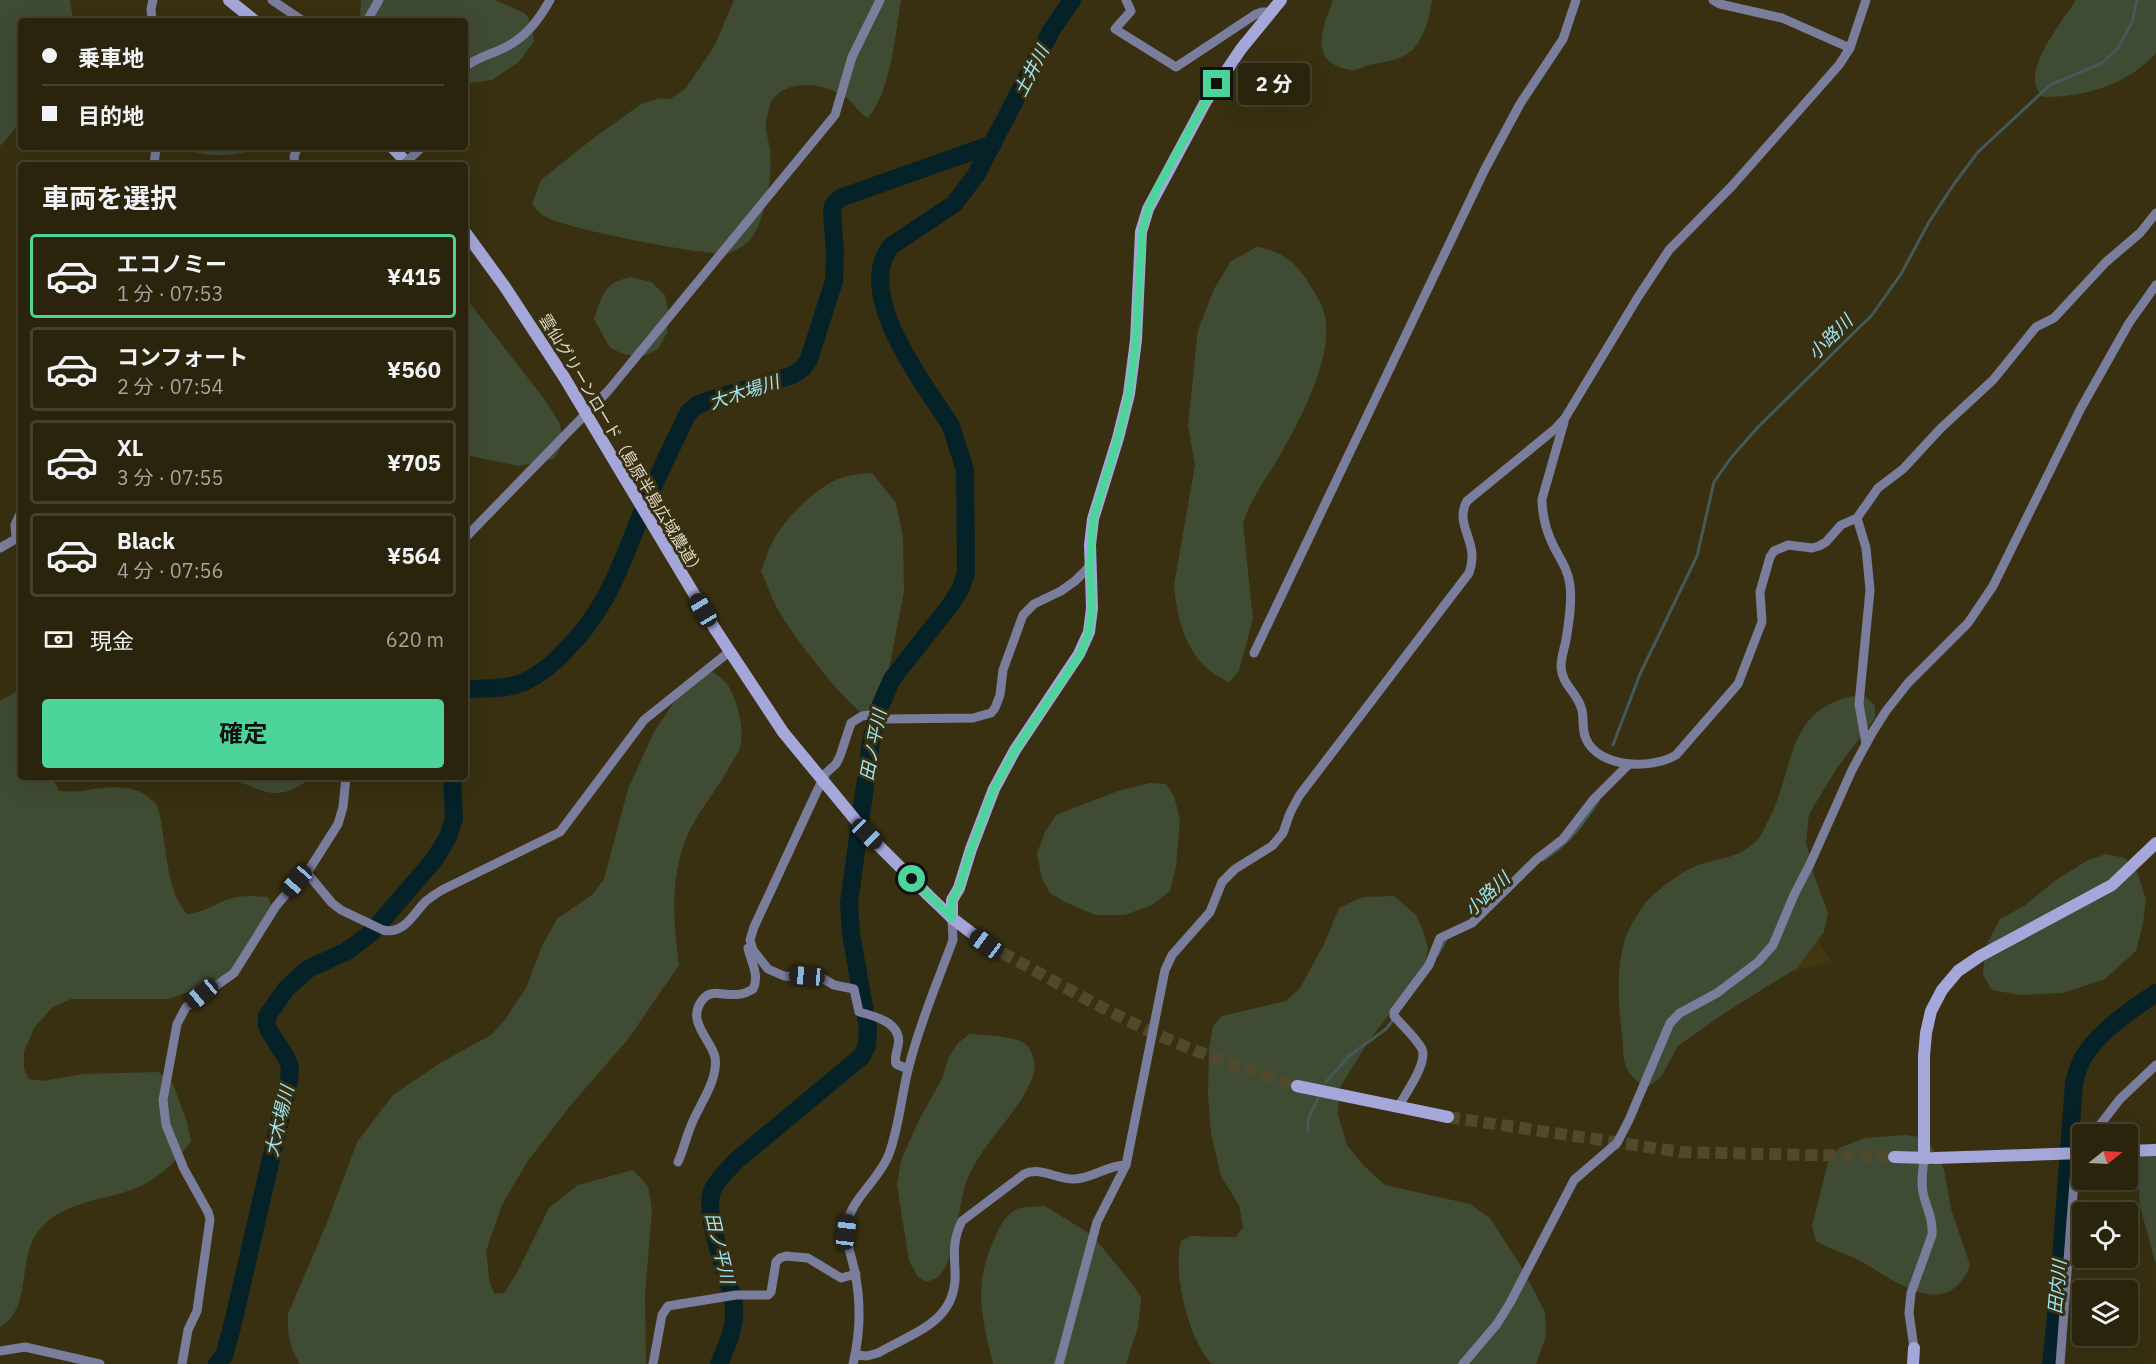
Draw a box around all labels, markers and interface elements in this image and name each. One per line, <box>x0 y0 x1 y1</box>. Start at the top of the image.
water label: 土井川 <box>1008 40 1054 100</box>
text: 乗車地 <box>78 43 144 72</box>
callout: 2 分 <box>1238 63 1310 105</box>
route end <box>1203 70 1230 97</box>
text: 2 分 <box>1256 70 1292 97</box>
text: 目的地 <box>78 101 144 130</box>
text: 車両を選択 <box>42 180 177 215</box>
icon: car <box>45 249 99 303</box>
text: エコノミー <box>117 249 227 278</box>
text: ¥415 <box>387 262 441 291</box>
text: 1 分 · 07:53 <box>117 280 224 307</box>
water label: 小路川 <box>1803 308 1859 364</box>
street label: 雲仙グリーンロード（島原半島広域農道） <box>535 310 709 580</box>
icon: car <box>45 342 99 396</box>
text: コンフォート <box>117 342 248 371</box>
text: ¥560 <box>387 355 441 384</box>
water label: 大木場川 <box>706 369 784 414</box>
text: 2 分 · 07:54 <box>117 373 224 400</box>
text: XL <box>117 433 143 462</box>
icon: car <box>45 435 99 489</box>
text: ¥705 <box>387 448 441 477</box>
text: 3 分 · 07:55 <box>117 464 224 491</box>
text: Black <box>117 526 175 555</box>
icon: car <box>45 528 99 582</box>
text: ¥564 <box>387 541 441 570</box>
text: 4 分 · 07:56 <box>117 557 224 584</box>
car <box>686 590 720 630</box>
icon: cash <box>42 623 75 656</box>
text: 現金 <box>90 626 134 655</box>
text: 620 m <box>386 626 444 653</box>
button: 確定 <box>42 699 444 768</box>
water label: 田ノ平川 <box>855 706 892 783</box>
car <box>848 815 886 853</box>
car <box>278 862 316 900</box>
route start <box>898 865 925 892</box>
water label: 小路川 <box>1459 866 1516 921</box>
car <box>966 926 1006 962</box>
car <box>788 965 826 987</box>
car <box>182 976 222 1012</box>
water label: 大木場川 <box>260 1081 299 1159</box>
north arrow <box>2072 1124 2138 1190</box>
map controls <box>2072 1124 2138 1346</box>
button: locate <box>2072 1202 2138 1268</box>
water label: 田ノ平川 <box>701 1210 740 1288</box>
car <box>835 1213 857 1251</box>
water label: 田内川 <box>2043 1257 2071 1315</box>
button: layers <box>2072 1280 2138 1346</box>

